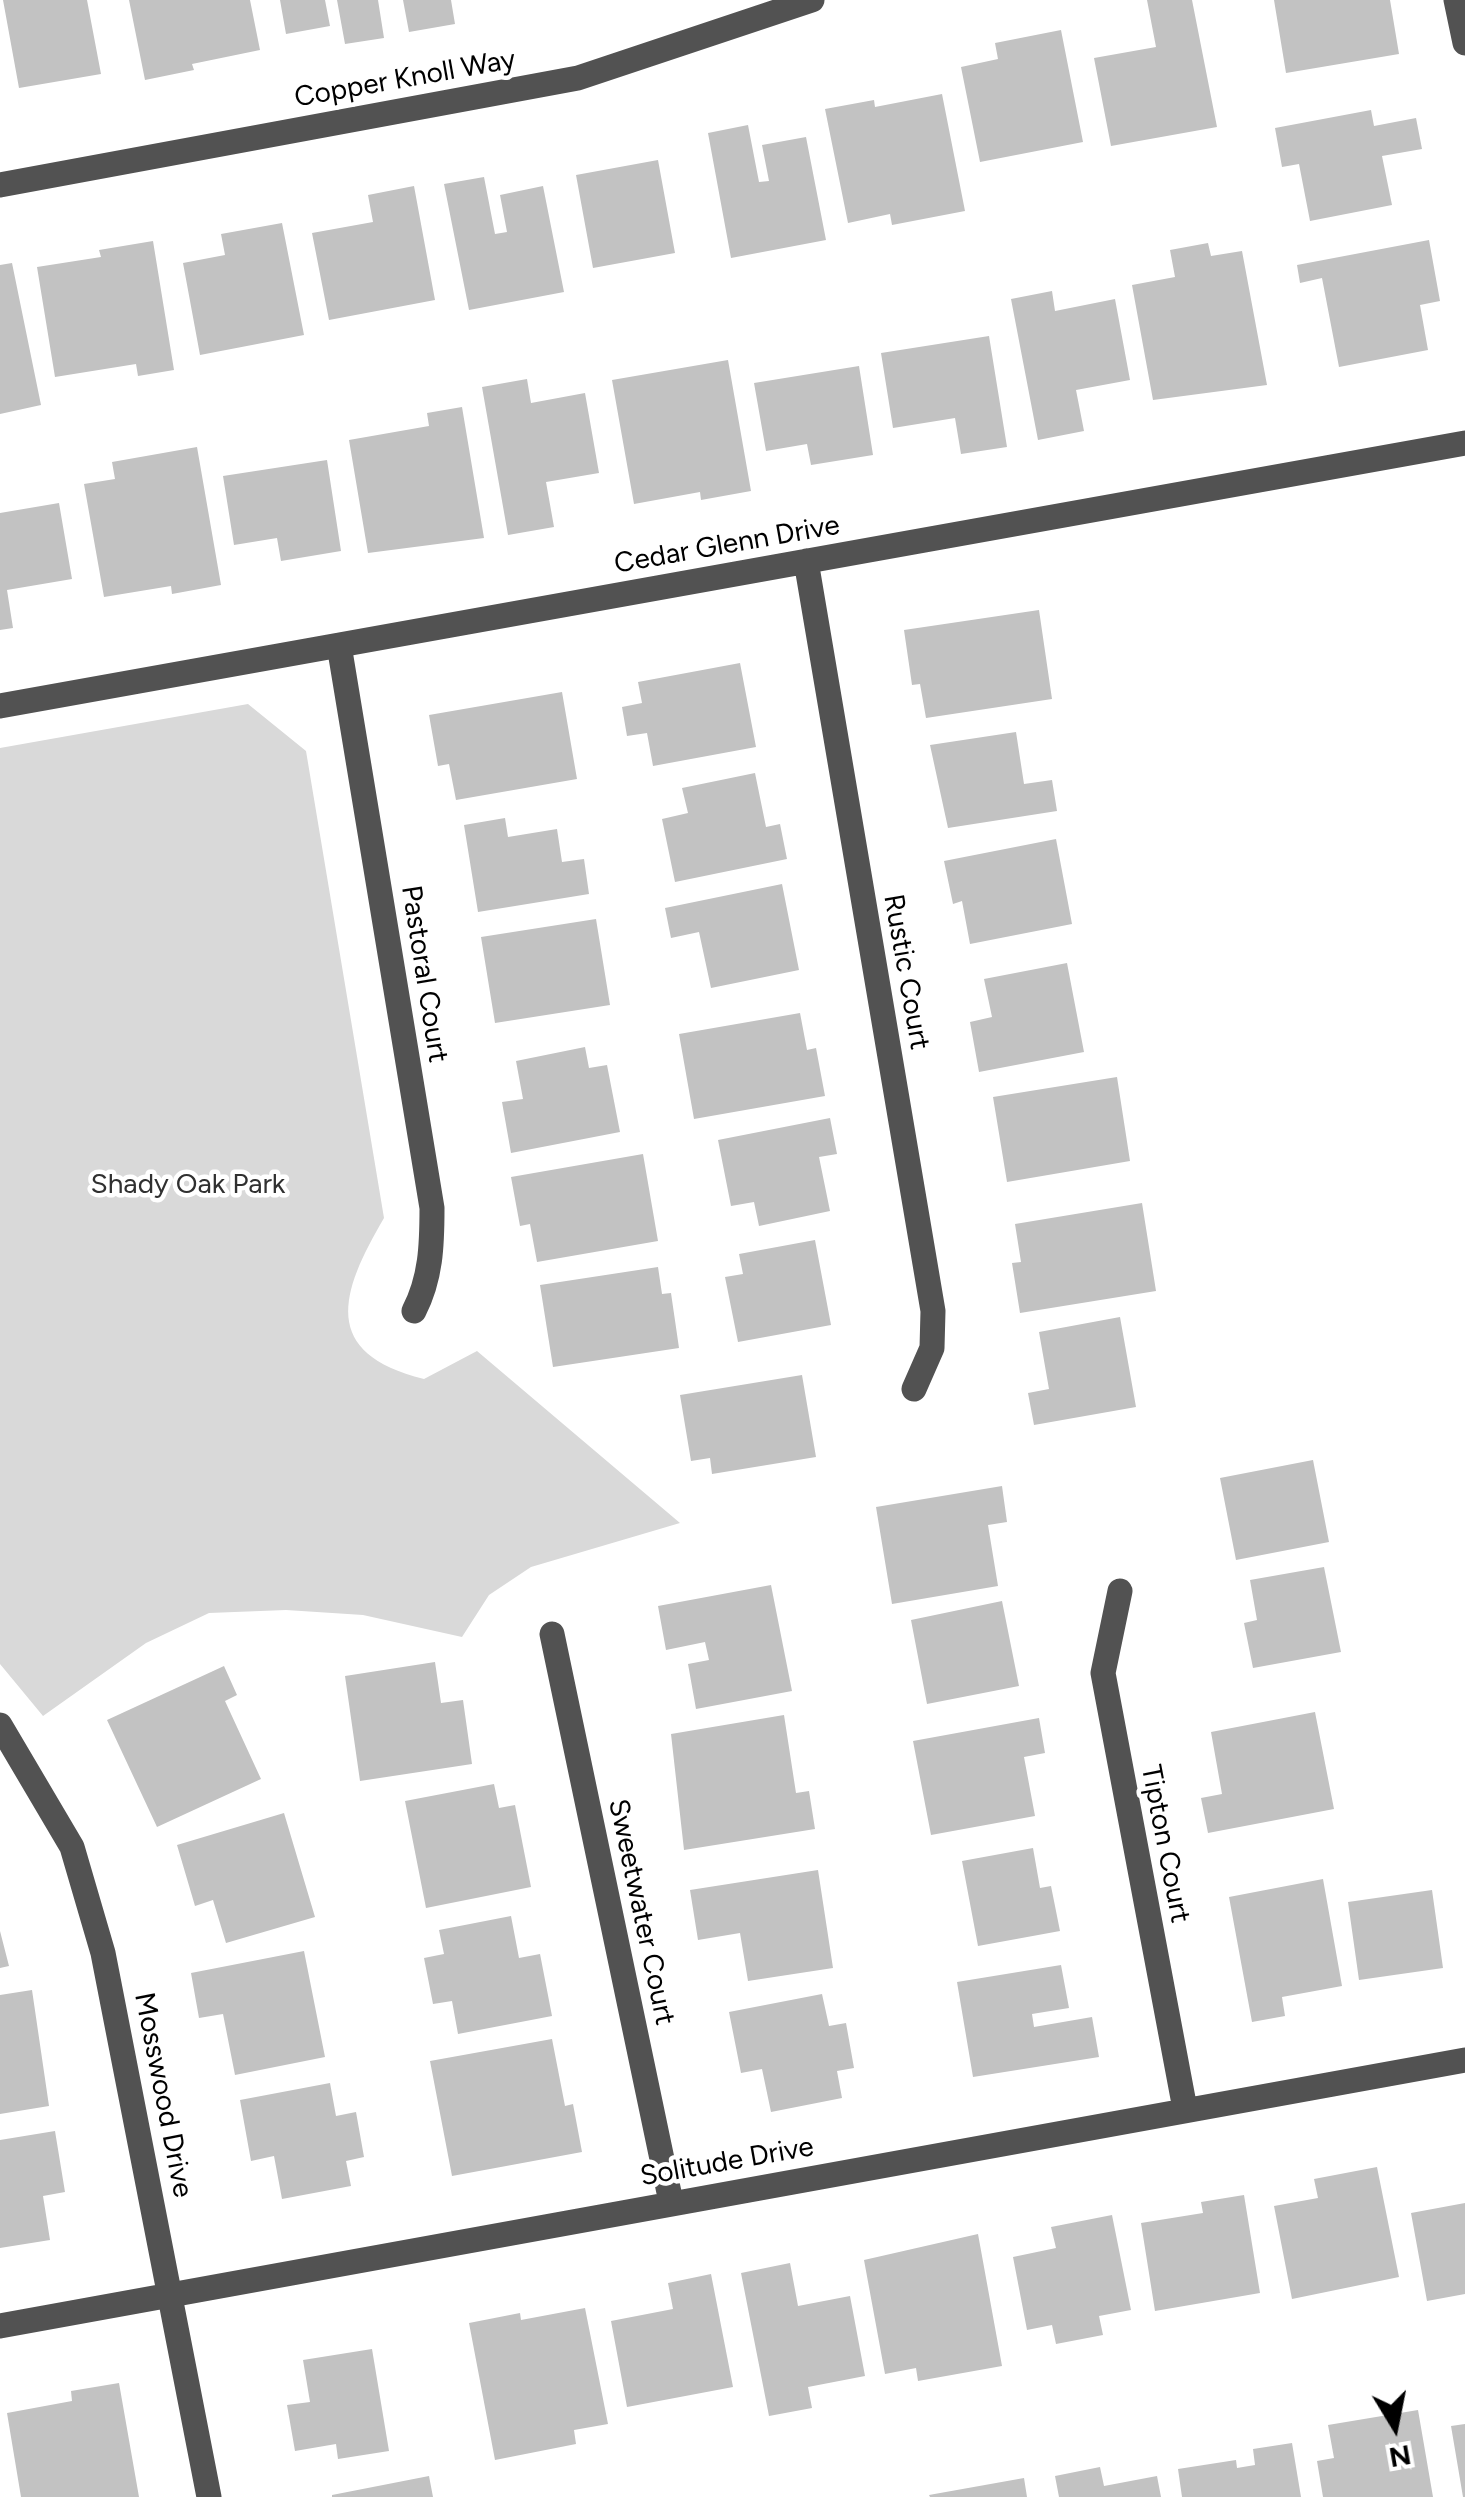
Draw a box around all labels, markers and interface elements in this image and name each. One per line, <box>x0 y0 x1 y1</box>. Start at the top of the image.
street label: Copper Knoll Way <box>292 43 518 115</box>
street label: Cedar Glenn Drive <box>612 509 842 581</box>
street label: Pastoral Court <box>393 883 455 1065</box>
street label: Rustic Court <box>876 892 936 1052</box>
park label: Shady Oak Park <box>91 1168 285 1202</box>
street label: Tipton Court <box>1133 1762 1197 1926</box>
street label: Sweetwater Court <box>601 1796 681 2028</box>
street label: Mosswood Drive <box>127 1990 199 2200</box>
street label: Solitude Drive <box>638 2130 816 2194</box>
north arrow <box>1345 2377 1445 2477</box>
text: N <box>1387 2438 1414 2475</box>

